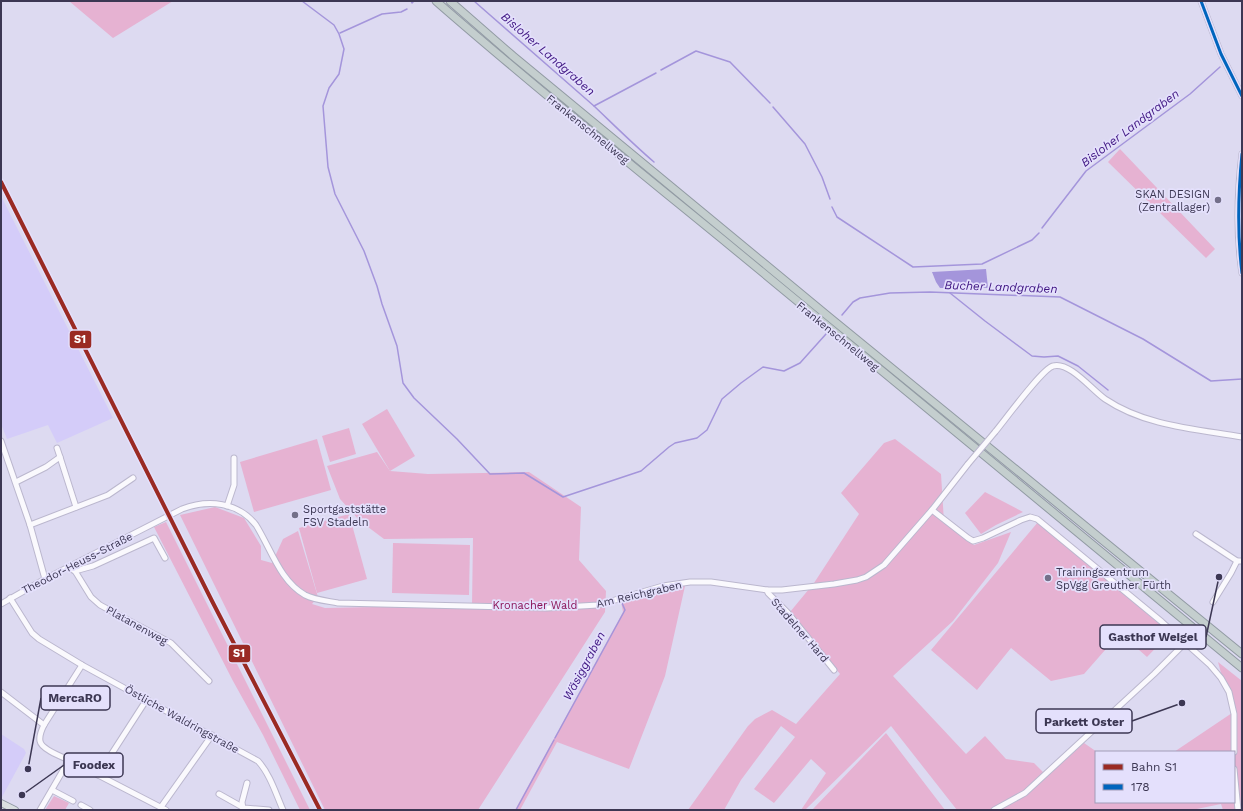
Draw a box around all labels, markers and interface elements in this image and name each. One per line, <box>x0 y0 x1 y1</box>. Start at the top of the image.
water label: Bisloher Landgraben <box>498 10 598 98</box>
water label: Bisloher Landgraben <box>1078 86 1182 170</box>
street label: Frankenschnellweg <box>544 92 632 167</box>
place label: SKAN DESIGN (Zentrallager) <box>1135 188 1210 214</box>
marker: SKAN DESIGN (Zentrallager) <box>1213 195 1223 205</box>
water label: Bucher Landgraben <box>944 278 1058 296</box>
street label: Frankenschnellweg <box>794 299 882 374</box>
line badge: S1 <box>69 330 92 349</box>
text: S1 <box>74 333 86 346</box>
place label: Sportgaststätte FSV Stadeln <box>303 503 386 529</box>
marker: Sportgaststätte FSV Stadeln <box>290 510 300 520</box>
street label: Theodor-Heuss-Straße <box>20 530 135 597</box>
place label: Trainingszentrum SpVgg Greuther Fürth <box>1056 566 1171 592</box>
marker: Trainingszentrum SpVgg Greuther Fürth <box>1043 573 1053 583</box>
street label: Am Reichgraben <box>595 578 683 611</box>
street label: Stadelner Hard <box>768 595 831 665</box>
park label: Kronacher Wald <box>493 599 577 612</box>
street label: Platanenweg <box>104 603 170 648</box>
callout: Gasthof Weigel <box>1100 625 1206 649</box>
water label: Wäsiggraben <box>560 629 608 703</box>
text: Gasthof Weigel <box>1108 630 1198 644</box>
line badge: S1 <box>228 644 251 663</box>
text: S1 <box>233 647 245 660</box>
street label: Östliche Waldringstraße <box>122 682 242 756</box>
callout: MercaRO <box>41 686 110 710</box>
text: MercaRO <box>48 691 102 705</box>
callout: Parkett Oster <box>1036 709 1132 733</box>
text: Parkett Oster <box>1044 715 1125 729</box>
legend <box>1095 751 1235 803</box>
callout: Foodex <box>64 753 123 777</box>
text: Foodex <box>73 758 115 772</box>
text: Bahn S1 <box>1131 760 1177 774</box>
text: 178 <box>1131 780 1150 794</box>

